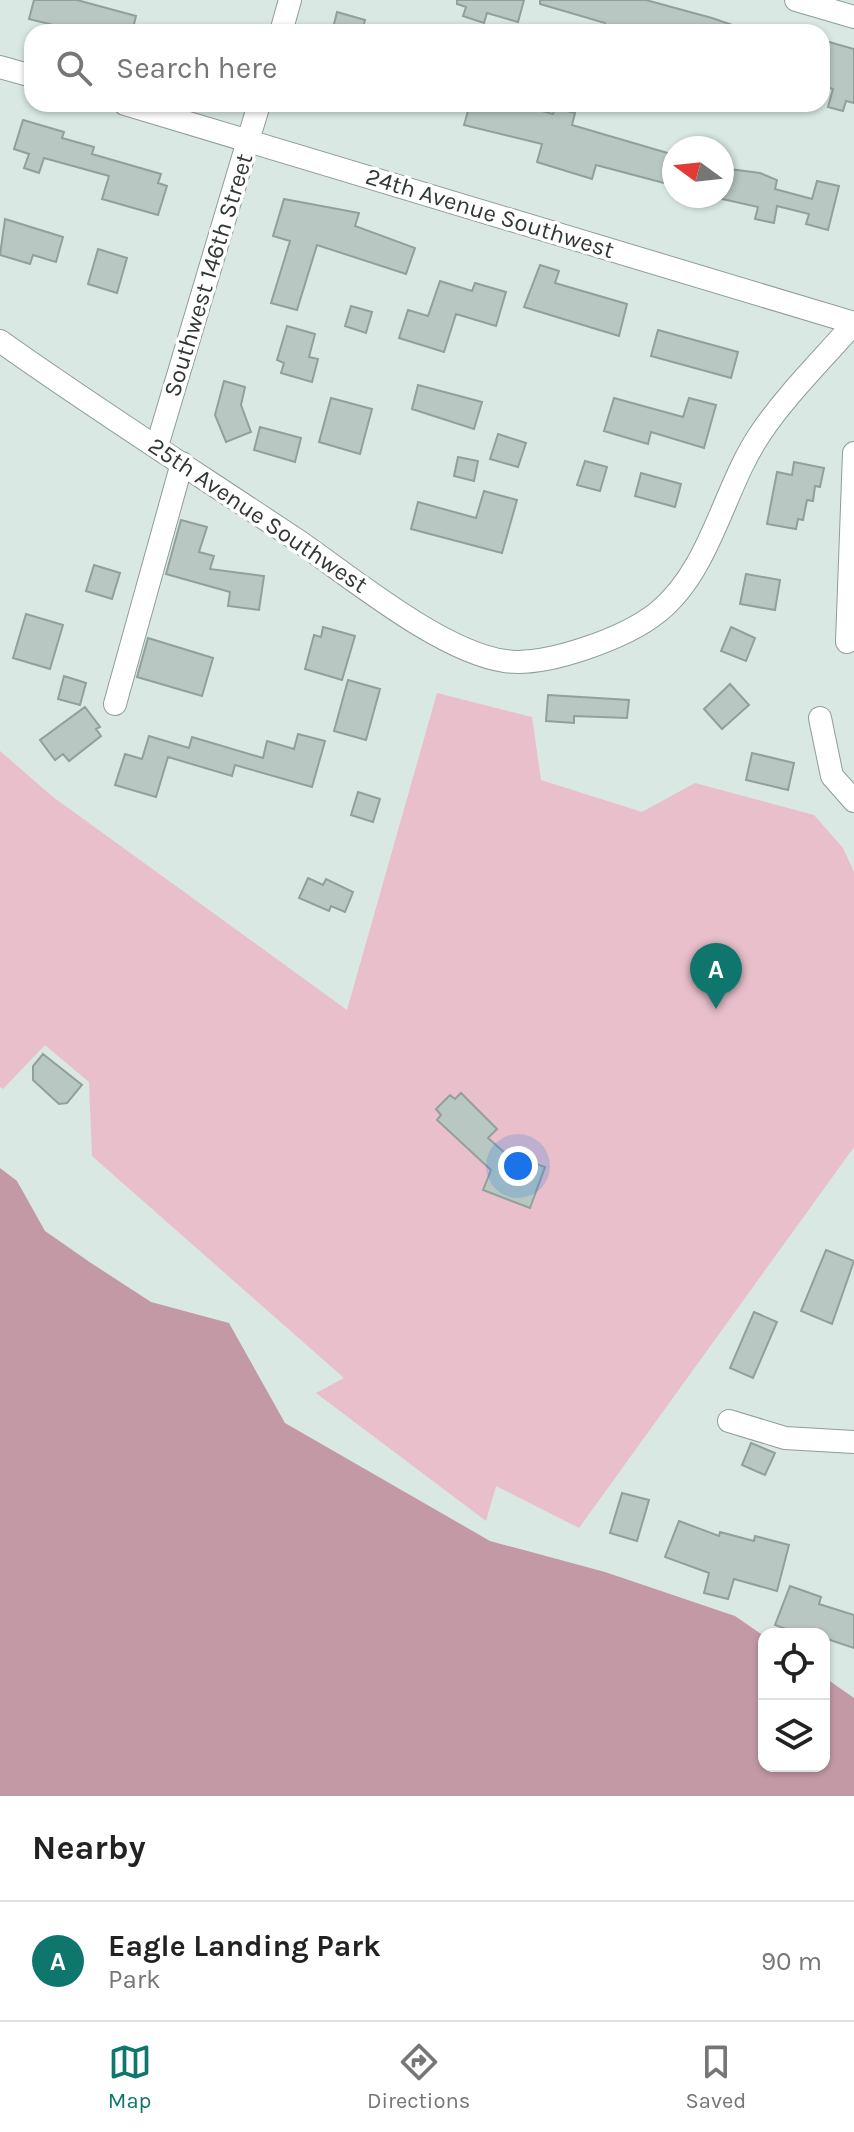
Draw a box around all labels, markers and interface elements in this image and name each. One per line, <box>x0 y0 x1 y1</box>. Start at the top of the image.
search box <box>24 24 830 112</box>
icon: search <box>52 46 96 90</box>
text: Search here <box>116 50 277 86</box>
north arrow <box>662 136 734 208</box>
street label: Southwest 146th Street <box>158 150 258 400</box>
street label: 24th Avenue Southwest <box>362 162 618 264</box>
street label: 25th Avenue Southwest <box>143 431 373 599</box>
pin: A <box>690 943 742 1009</box>
your location <box>498 1146 538 1186</box>
map controls <box>758 1628 830 1772</box>
button: locate <box>758 1628 830 1700</box>
button: layers <box>758 1700 830 1772</box>
text: Nearby <box>32 1828 146 1868</box>
text: Eagle Landing Park <box>108 1928 381 1964</box>
text: A <box>50 1946 66 1977</box>
text: 90 m <box>761 1946 822 1977</box>
text: Park <box>108 1964 161 1995</box>
tab: Map <box>108 2040 152 2114</box>
tab: Directions <box>367 2040 470 2114</box>
tab: Saved <box>686 2040 746 2114</box>

